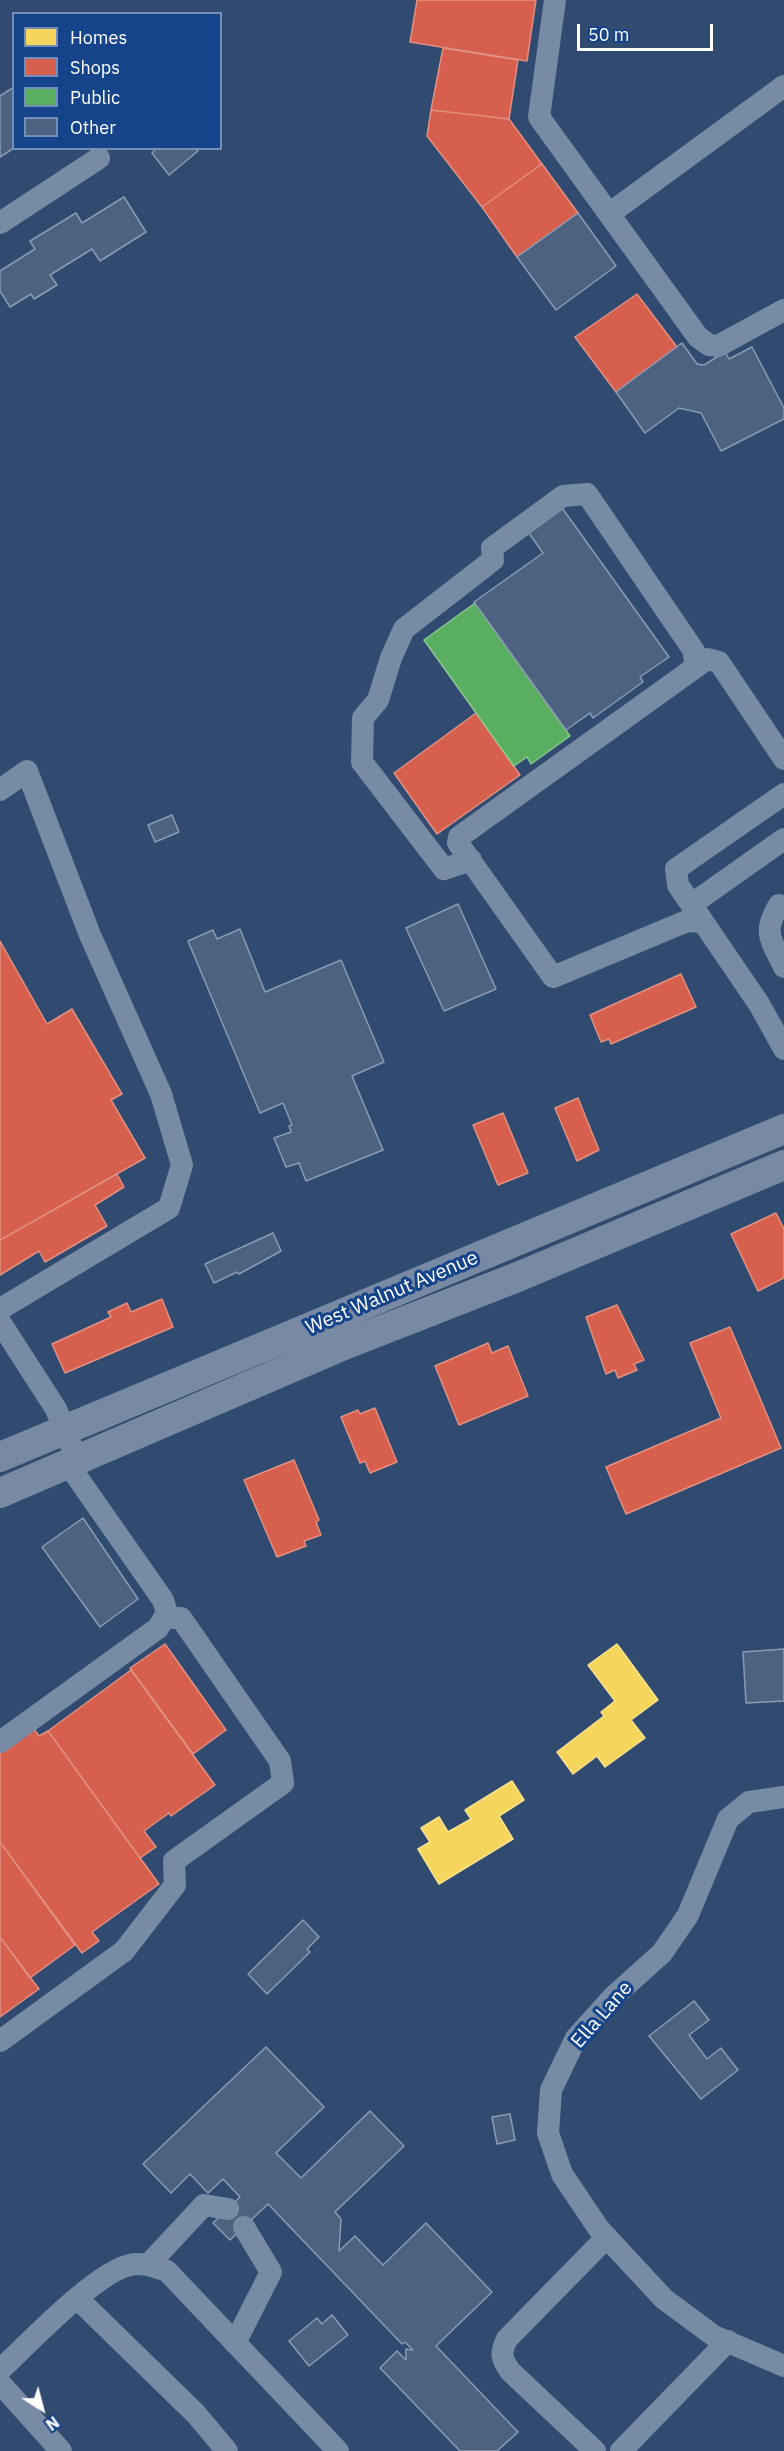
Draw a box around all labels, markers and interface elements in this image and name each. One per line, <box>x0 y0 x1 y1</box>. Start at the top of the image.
legend <box>12 12 222 150</box>
scale bar <box>580 12 716 50</box>
text: 50 m <box>588 23 630 46</box>
text: Homes <box>70 26 127 49</box>
text: Shops <box>70 56 120 79</box>
text: Public <box>70 86 120 109</box>
text: Other <box>70 116 116 139</box>
street label: West Walnut Avenue <box>302 1246 482 1340</box>
street label: Ella Lane <box>566 1977 638 2053</box>
north arrow <box>12 2379 72 2439</box>
text: N <box>42 2412 63 2435</box>

